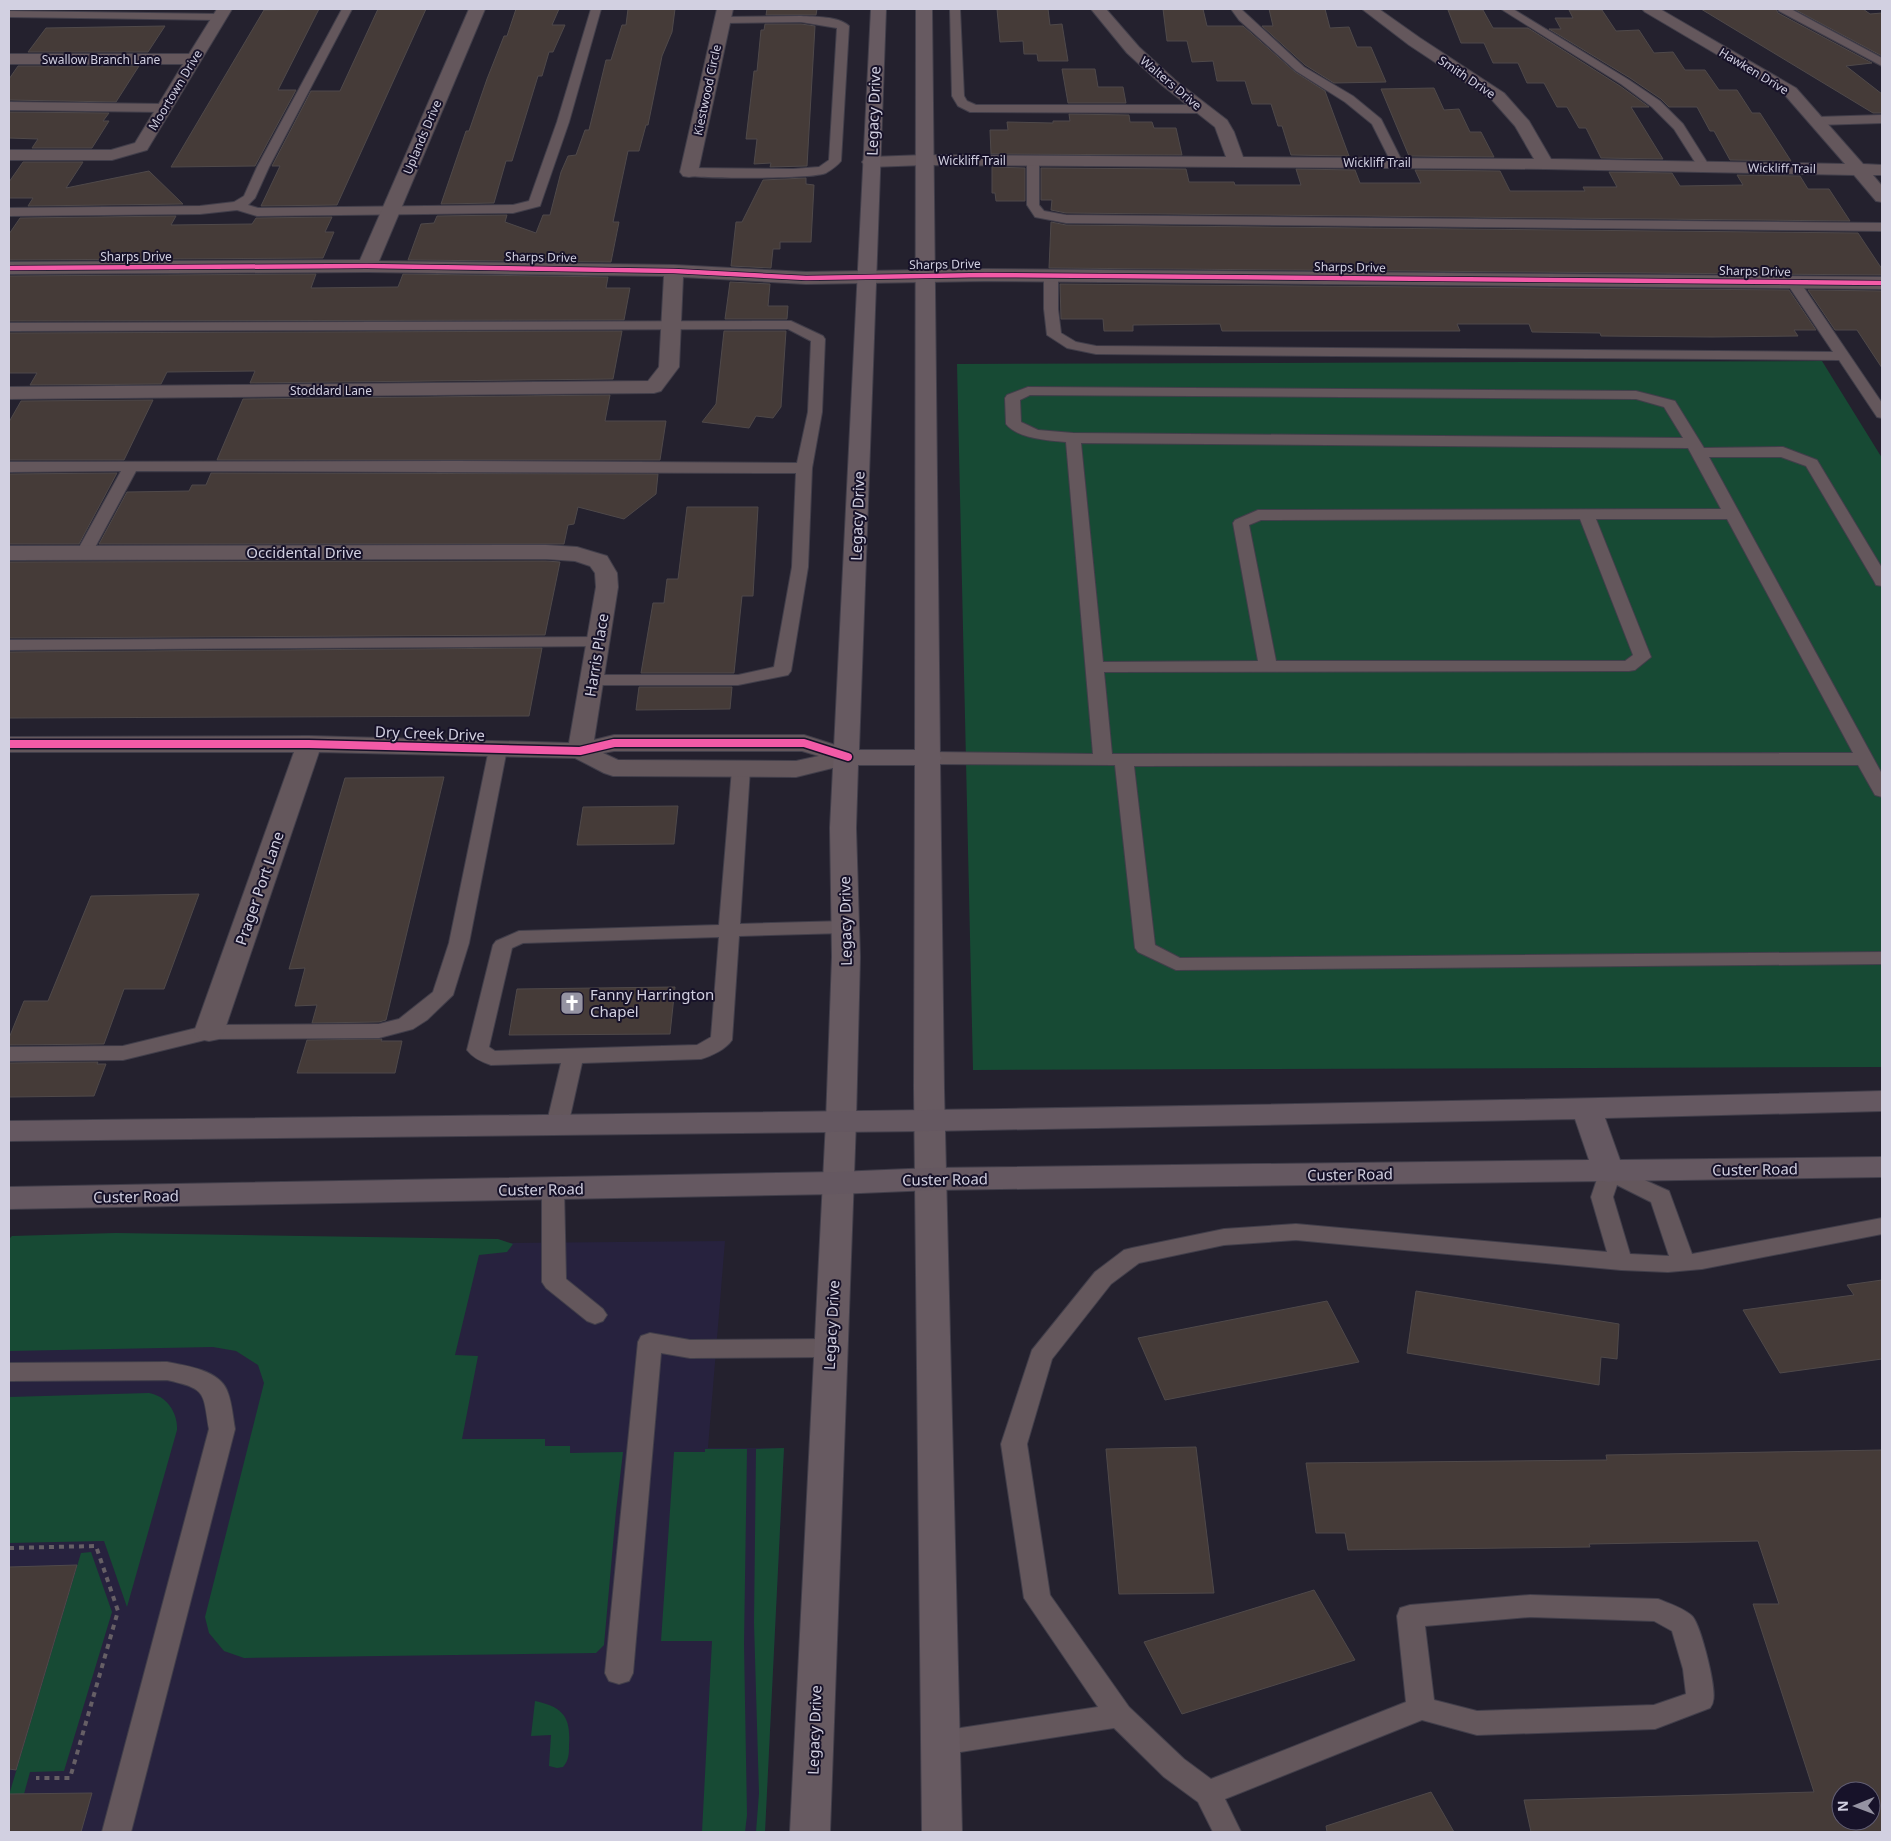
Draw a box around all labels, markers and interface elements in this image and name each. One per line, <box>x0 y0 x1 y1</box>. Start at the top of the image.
street label: Kiestwood Circle <box>689 43 725 137</box>
street label: Hawken Drive <box>1716 44 1792 99</box>
street label: Moortown Drive <box>144 46 206 134</box>
street label: Swallow Branch Lane <box>42 51 161 68</box>
street label: Walters Drive <box>1137 52 1205 114</box>
street label: Smith Drive <box>1435 52 1499 102</box>
street label: Legacy Drive <box>861 66 885 156</box>
street label: Uplands Drive <box>399 97 445 177</box>
street label: Wickliff Trail <box>938 152 1006 169</box>
street label: Wickliff Trail <box>1343 154 1411 171</box>
street label: Wickliff Trail <box>1748 159 1816 177</box>
street label: Sharps Drive <box>100 248 172 265</box>
street label: Sharps Drive <box>505 248 577 266</box>
street label: Sharps Drive <box>909 255 981 273</box>
street label: Sharps Drive <box>1314 258 1386 276</box>
street label: Sharps Drive <box>1719 262 1791 280</box>
street label: Stoddard Lane <box>290 382 372 399</box>
street label: Legacy Drive <box>845 471 869 561</box>
street label: Occidental Drive <box>246 542 362 562</box>
street label: Harris Place <box>580 612 612 698</box>
street label: Dry Creek Drive <box>375 721 485 745</box>
street label: Prager Port Lane <box>230 829 288 947</box>
street label: Legacy Drive <box>834 876 856 966</box>
place label: Fanny Harrington Chapel <box>590 984 714 1021</box>
church icon: Fanny Harrington Chapel <box>559 990 585 1016</box>
street label: Custer Road <box>1712 1158 1798 1180</box>
street label: Custer Road <box>1307 1163 1393 1185</box>
street label: Custer Road <box>902 1168 988 1190</box>
street label: Custer Road <box>498 1178 584 1200</box>
street label: Custer Road <box>93 1185 179 1207</box>
street label: Legacy Drive <box>819 1280 843 1370</box>
street label: Legacy Drive <box>802 1685 826 1775</box>
north arrow <box>1831 1781 1881 1831</box>
text: N <box>1833 1800 1852 1812</box>

